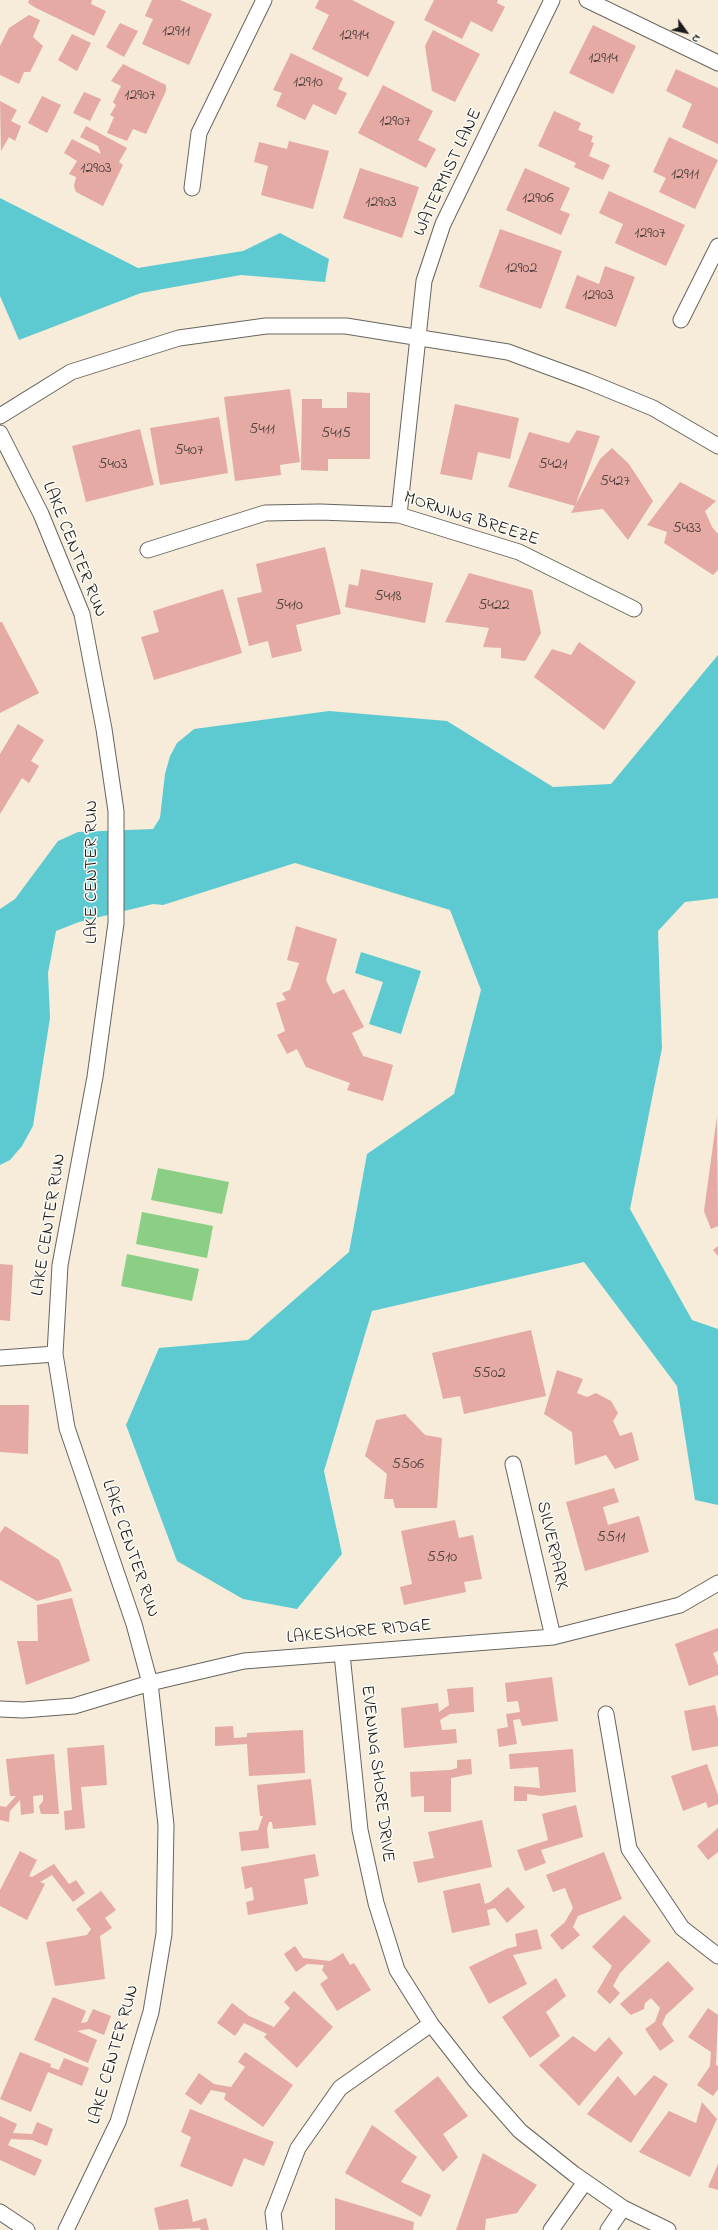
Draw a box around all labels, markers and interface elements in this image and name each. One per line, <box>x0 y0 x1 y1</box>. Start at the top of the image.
north arrow <box>666 12 706 52</box>
house number: 12911 <box>162 22 190 42</box>
house number: 12914 <box>339 26 369 46</box>
text: N <box>687 31 705 46</box>
house number: 12914 <box>588 49 618 69</box>
house number: 12910 <box>293 73 323 93</box>
house number: 12907 <box>124 86 156 106</box>
street label: WATERMIST LANE <box>410 106 488 240</box>
house number: 12907 <box>379 112 411 132</box>
house number: 12903 <box>80 159 112 179</box>
house number: 12911 <box>671 165 699 185</box>
house number: 12906 <box>522 189 554 209</box>
house number: 12903 <box>365 193 397 213</box>
house number: 12907 <box>634 224 666 244</box>
house number: 12902 <box>505 259 537 279</box>
house number: 12903 <box>582 286 614 306</box>
house number: 5411 <box>249 420 275 440</box>
house number: 5415 <box>321 424 351 444</box>
house number: 5407 <box>174 441 204 461</box>
house number: 5403 <box>98 455 128 475</box>
house number: 5421 <box>539 455 567 475</box>
house number: 5427 <box>600 472 630 492</box>
street label: LAKE CENTER RUN <box>36 479 110 621</box>
street label: MORNING BREEZE <box>401 488 541 552</box>
house number: 5433 <box>673 519 701 539</box>
house number: 5418 <box>375 587 401 607</box>
house number: 5410 <box>275 596 303 616</box>
house number: 5422 <box>478 596 510 616</box>
street label: LAKE CENTER RUN <box>82 800 104 944</box>
street label: LAKE CENTER RUN <box>28 1152 72 1298</box>
house number: 5502 <box>472 1364 506 1384</box>
house number: 5506 <box>392 1455 424 1475</box>
street label: LAKE CENTER RUN <box>95 1477 163 1621</box>
street label: SILVERPARK <box>530 1499 572 1593</box>
house number: 5511 <box>597 1528 625 1548</box>
house number: 5510 <box>427 1548 457 1568</box>
street label: LAKESHORE RIDGE <box>286 1616 432 1650</box>
street label: EVENING SHORE DRIVE <box>354 1684 398 1864</box>
street label: LAKE CENTER RUN <box>85 1983 145 2127</box>

